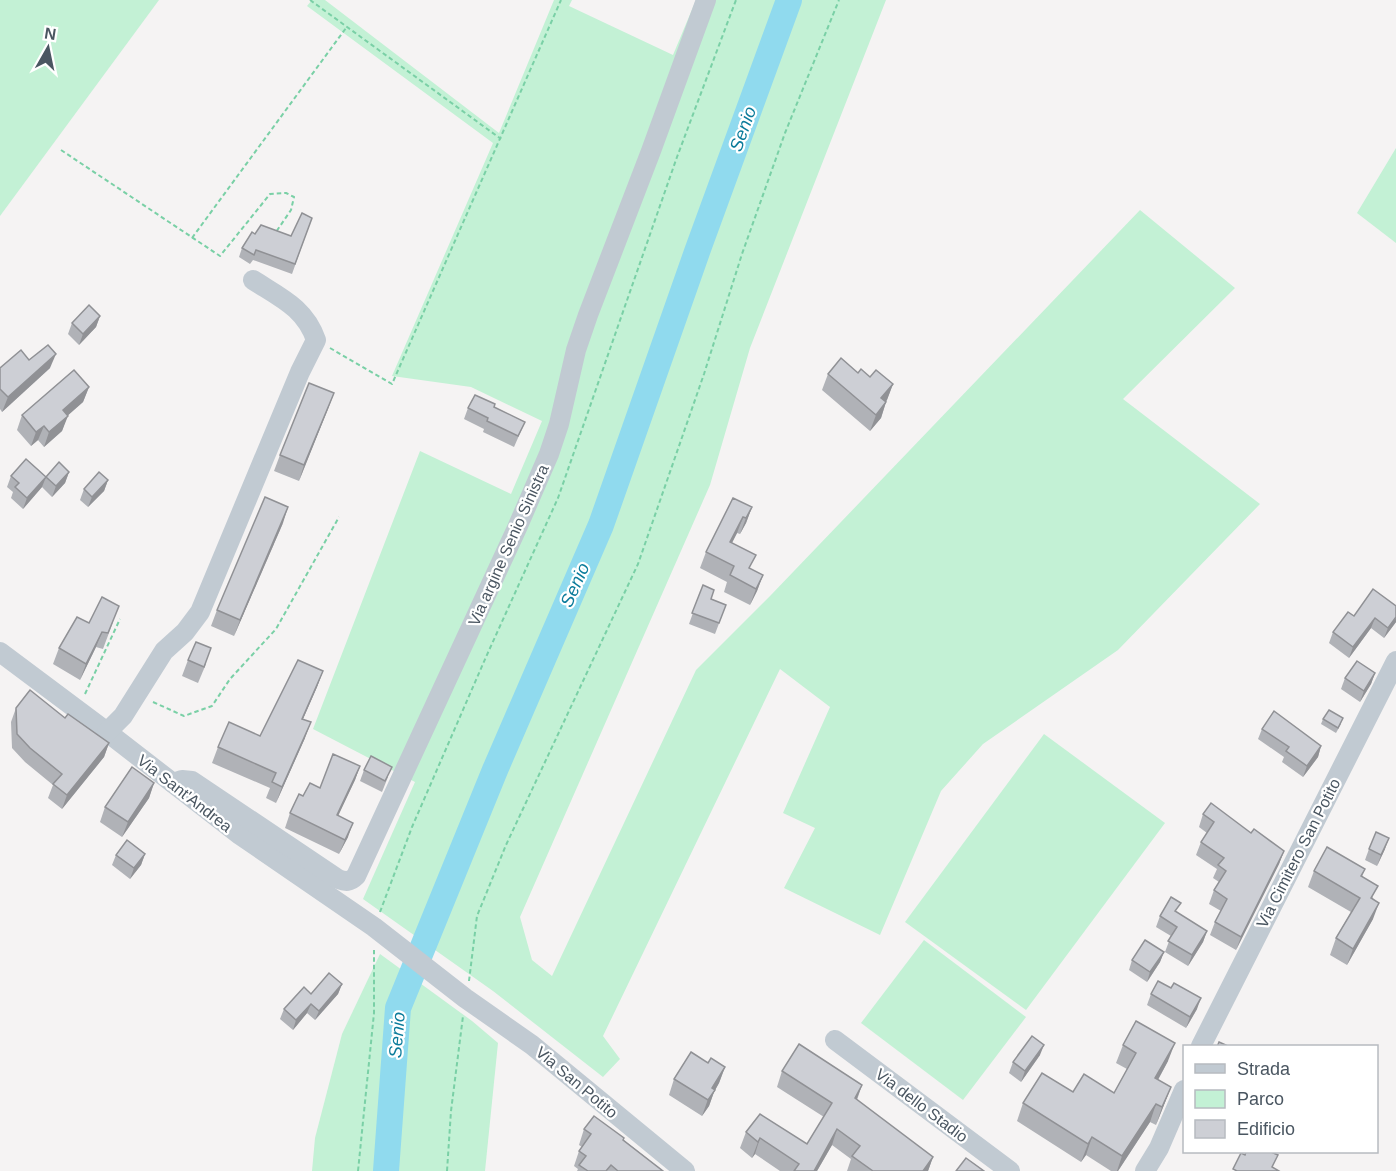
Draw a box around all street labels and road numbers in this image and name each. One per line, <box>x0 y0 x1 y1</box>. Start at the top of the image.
street label: Via argine Senio Sinistra <box>465 462 552 629</box>
street label: Via Sant'Andrea <box>134 751 235 836</box>
street label: Via Cimitero San Potito <box>1253 776 1344 931</box>
street label: Via San Potito <box>532 1043 621 1121</box>
street label: Via dello Stadio <box>872 1065 971 1146</box>

